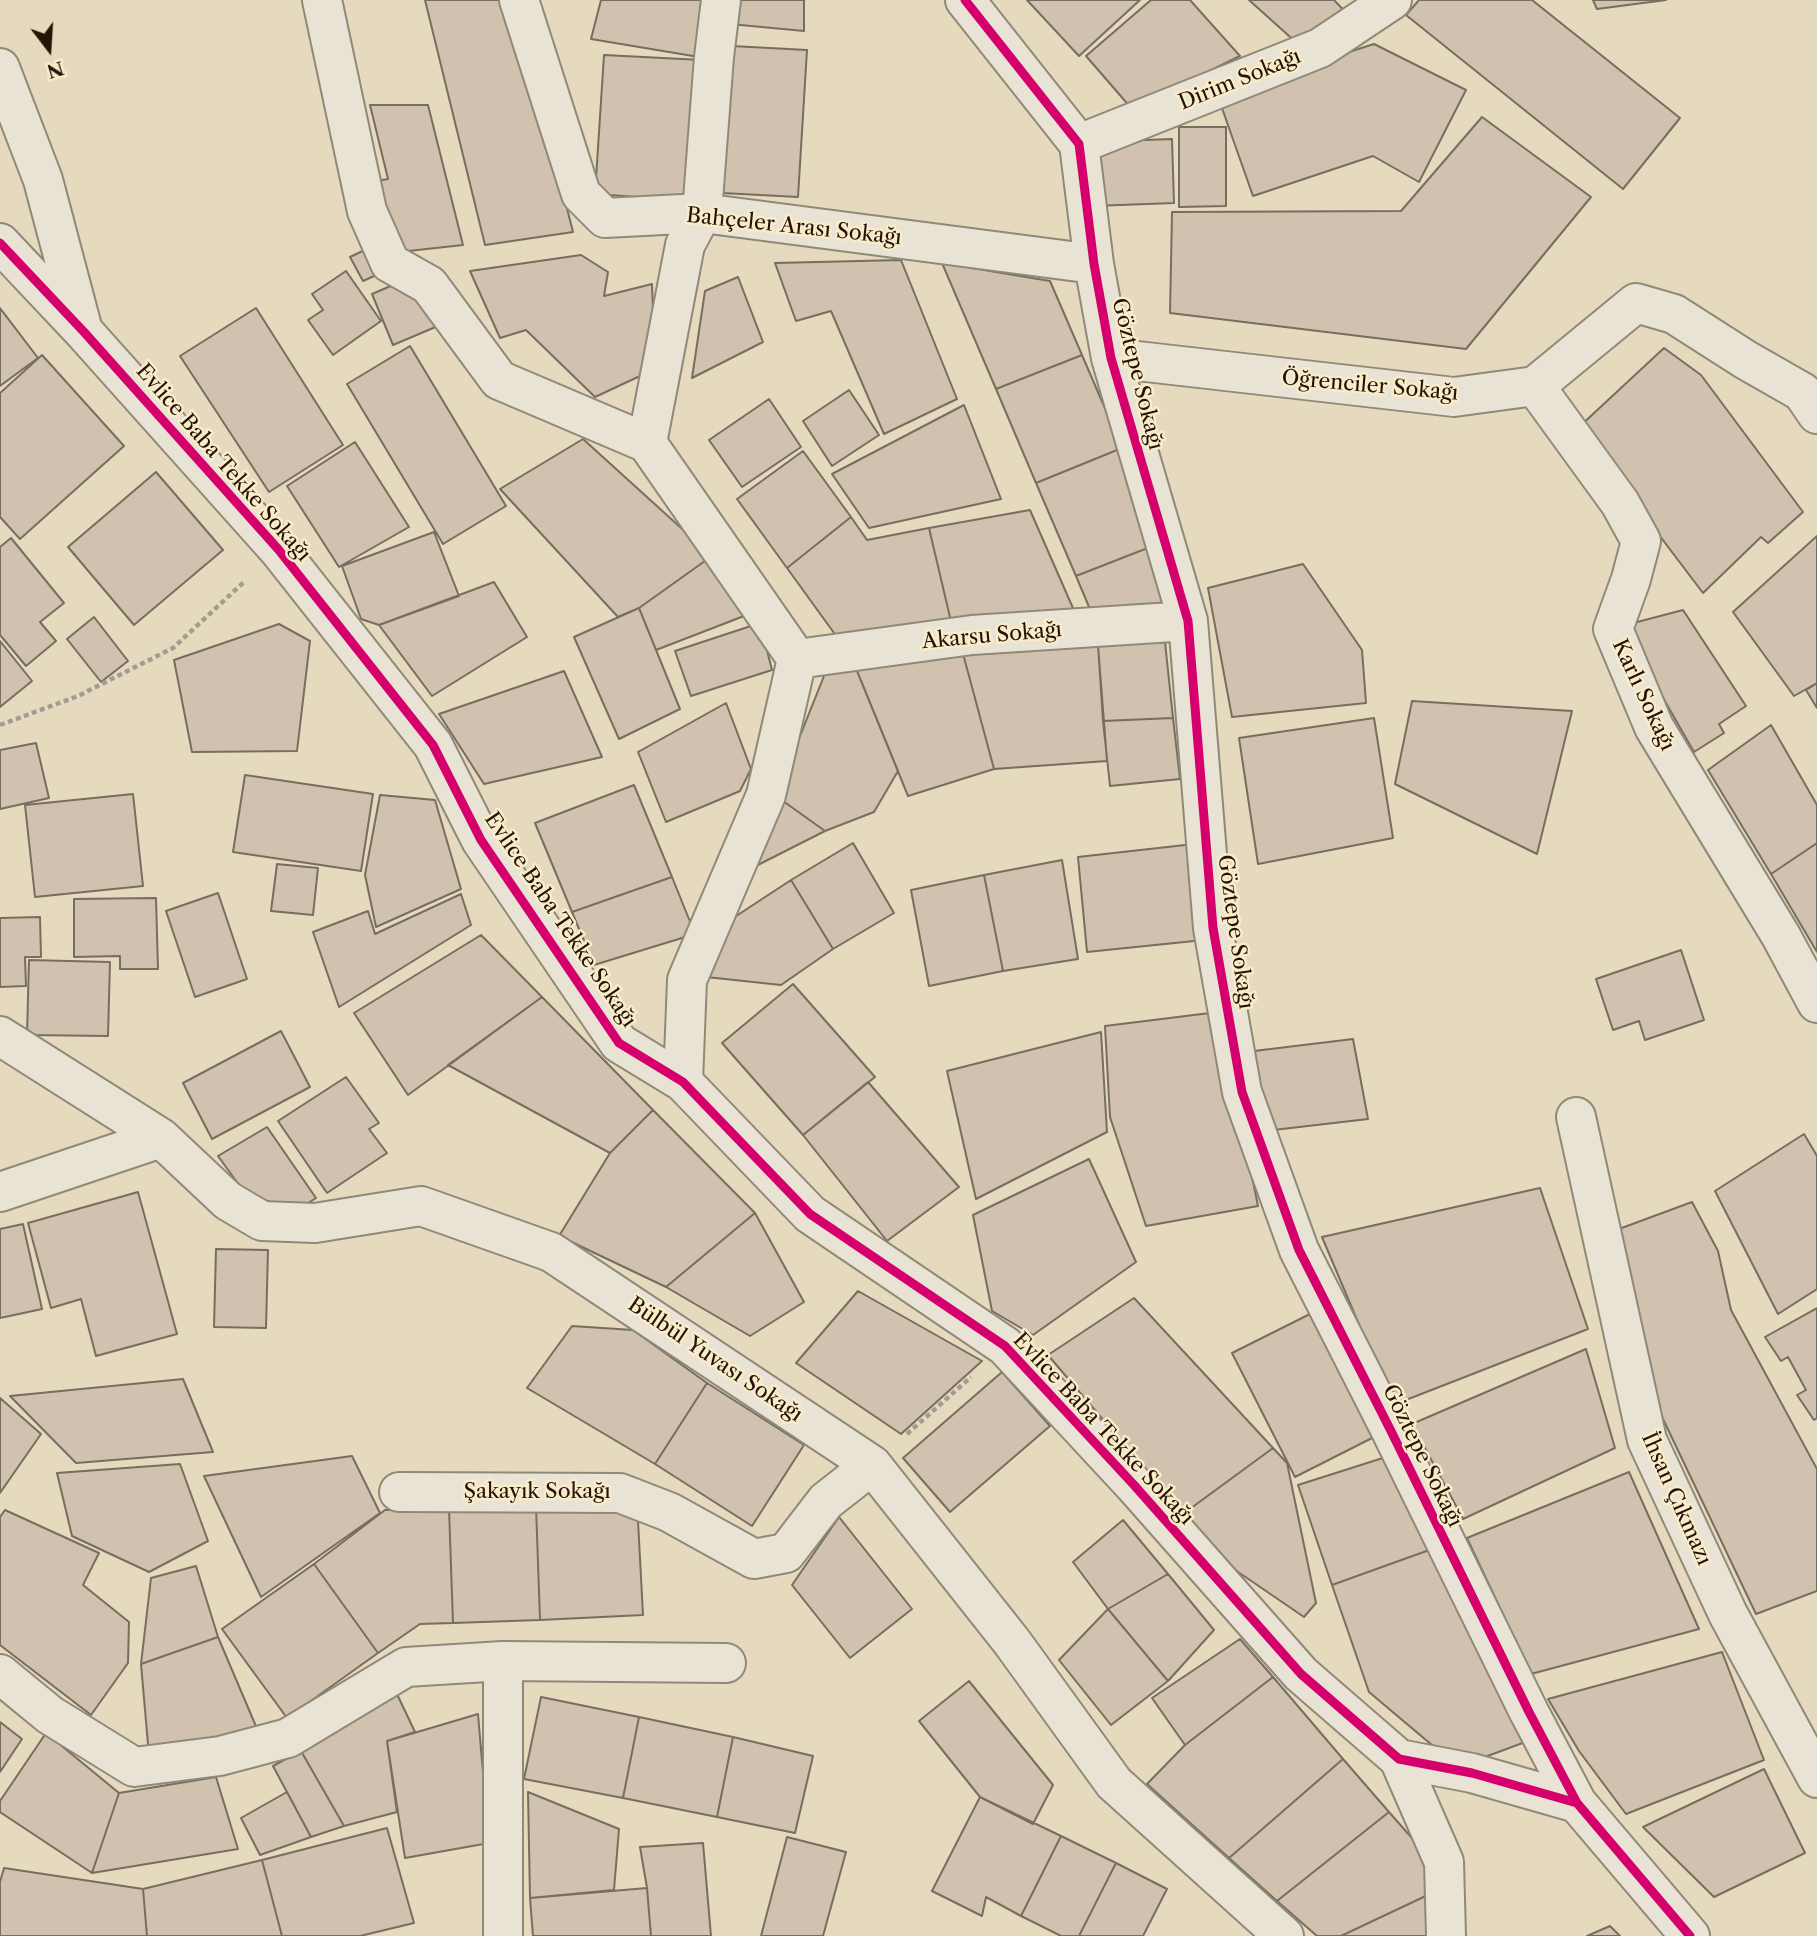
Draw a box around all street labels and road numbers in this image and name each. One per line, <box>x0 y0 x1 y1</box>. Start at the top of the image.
street label: Dirim Sokağı <box>1175 44 1305 116</box>
street label: Bahçeler Arası Sokağı <box>685 203 903 251</box>
street label: Göztepe Sokağı <box>1106 295 1168 453</box>
street label: Evlice Baba Tekke Sokağı <box>130 359 316 567</box>
street label: Öğrenciler Sokağı <box>1281 366 1459 406</box>
street label: Akarsu Sokağı <box>921 617 1063 655</box>
street label: Karlı Sokağı <box>1606 635 1680 755</box>
street label: Evlice Baba Tekke Sokağı <box>479 808 641 1032</box>
street label: Göztepe Sokağı <box>1212 853 1258 1011</box>
street label: Bülbül Yuvası Sokağı <box>623 1292 807 1428</box>
street label: Evlice Baba Tekke Sokağı <box>1007 1328 1199 1530</box>
street label: Göztepe Sokağı <box>1377 1381 1467 1531</box>
street label: İhsan Çıkmazı <box>1635 1429 1717 1569</box>
street label: Şakayık Sokağı <box>463 1479 611 1505</box>

